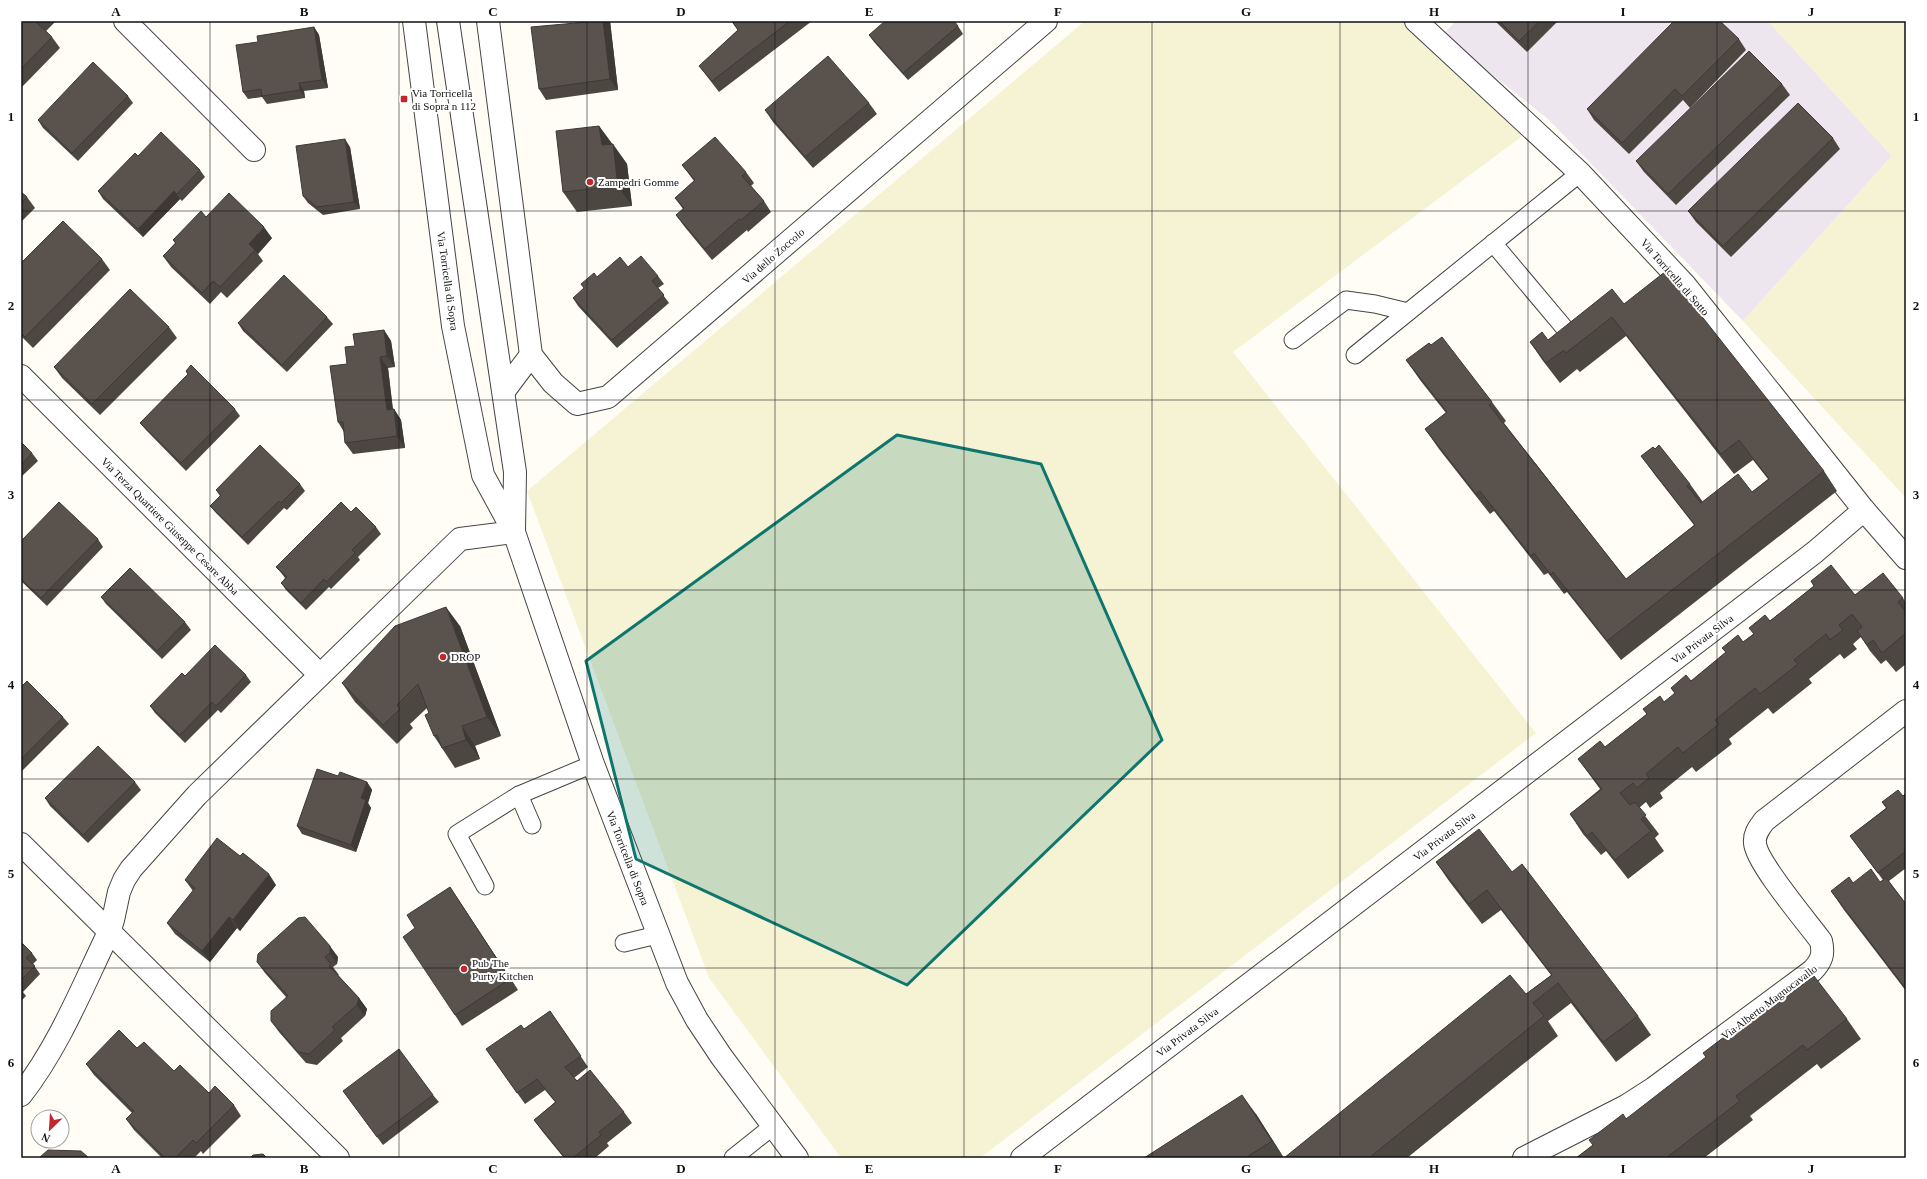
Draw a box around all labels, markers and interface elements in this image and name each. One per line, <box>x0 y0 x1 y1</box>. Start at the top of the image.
text: A <box>111 4 121 19</box>
text: B <box>300 4 309 19</box>
text: C <box>488 4 498 19</box>
text: D <box>676 4 686 19</box>
text: E <box>865 4 873 19</box>
text: F <box>1054 4 1062 19</box>
text: G <box>1241 4 1251 19</box>
text: H <box>1429 4 1439 19</box>
text: I <box>1620 4 1626 19</box>
text: J <box>1808 4 1815 19</box>
place label: Via Torricella di Sopra n 112 <box>412 87 476 112</box>
marker: Via Torricella di Sopra n 112 <box>399 94 409 104</box>
text: 1 <box>8 109 14 124</box>
text: 1 <box>1913 109 1919 124</box>
place label: Zampedri Gomme <box>598 176 679 188</box>
marker: Zampedri Gomme <box>585 177 595 187</box>
street label: Via dello Zoccolo <box>739 225 807 286</box>
street label: Via Torricella di Sopra <box>435 231 461 332</box>
street label: Via Torricella di Sotto <box>1638 236 1712 318</box>
text: 2 <box>8 298 14 313</box>
text: 2 <box>1913 298 1919 313</box>
street label: Via Terza Quartiere Giuseppe Cesare Abba <box>99 455 241 597</box>
text: 3 <box>8 487 15 502</box>
text: 3 <box>1913 487 1920 502</box>
street label: Via Privata Silva <box>1669 612 1735 666</box>
place label: DROP <box>451 651 480 663</box>
marker: DROP <box>438 652 448 662</box>
text: 4 <box>8 677 15 692</box>
text: 4 <box>1913 677 1920 692</box>
street label: Via Torricella di Sopra <box>604 809 652 907</box>
street label: Via Privata Silva <box>1411 809 1477 863</box>
text: 5 <box>8 866 15 881</box>
text: 5 <box>1913 866 1920 881</box>
place label: Pub The Purty Kitchen <box>472 957 534 982</box>
street label: Via Alberto Magnocavallo <box>1719 962 1820 1042</box>
marker: Pub The Purty Kitchen <box>459 964 469 974</box>
street label: Via Privata Silva <box>1154 1005 1220 1059</box>
text: 6 <box>8 1055 15 1070</box>
text: 6 <box>1913 1055 1920 1070</box>
north arrow <box>30 1109 70 1149</box>
text: N <box>40 1131 52 1145</box>
text: A <box>111 1161 121 1176</box>
text: B <box>300 1161 309 1176</box>
text: C <box>488 1161 498 1176</box>
text: D <box>676 1161 686 1176</box>
text: E <box>865 1161 873 1176</box>
text: F <box>1054 1161 1062 1176</box>
text: G <box>1241 1161 1251 1176</box>
text: H <box>1429 1161 1439 1176</box>
text: I <box>1620 1161 1626 1176</box>
text: J <box>1808 1161 1815 1176</box>

